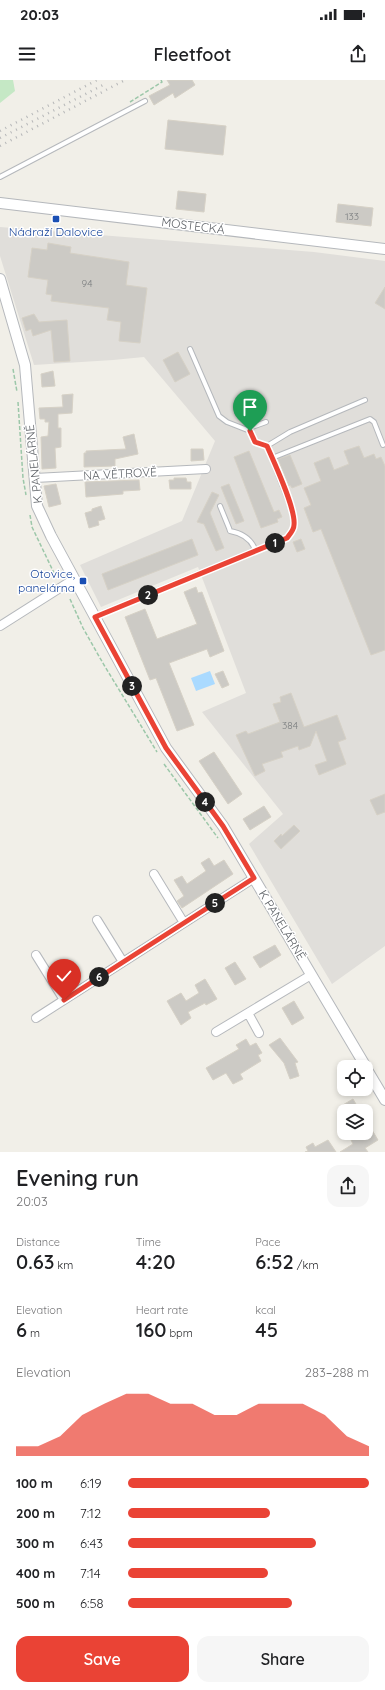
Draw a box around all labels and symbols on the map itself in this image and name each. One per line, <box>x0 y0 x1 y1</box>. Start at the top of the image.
house number: 133 <box>345 210 359 223</box>
marker: Nádraží Dalovice <box>51 214 61 224</box>
street label: MOSTECKÁ <box>161 214 226 237</box>
place label: Nádraží Dalovice <box>9 224 103 239</box>
house number: 94 <box>82 277 92 290</box>
pin <box>233 390 267 431</box>
street label: K PANELÁRNĚ <box>22 424 45 504</box>
street label: NA VĚTROVĚ <box>83 464 157 483</box>
pin: 1 <box>265 533 285 553</box>
place label: Otovice, panelárna <box>18 566 75 595</box>
marker: Otovice, panelárna <box>78 576 88 586</box>
pin: 2 <box>138 585 158 605</box>
pin: 3 <box>122 676 142 696</box>
house number: 384 <box>282 719 298 732</box>
pin: 4 <box>195 792 215 812</box>
street label: K PANELÁRNĚ <box>256 887 309 963</box>
pin: 5 <box>205 893 225 913</box>
pin <box>47 959 81 1000</box>
pin: 6 <box>89 967 109 987</box>

